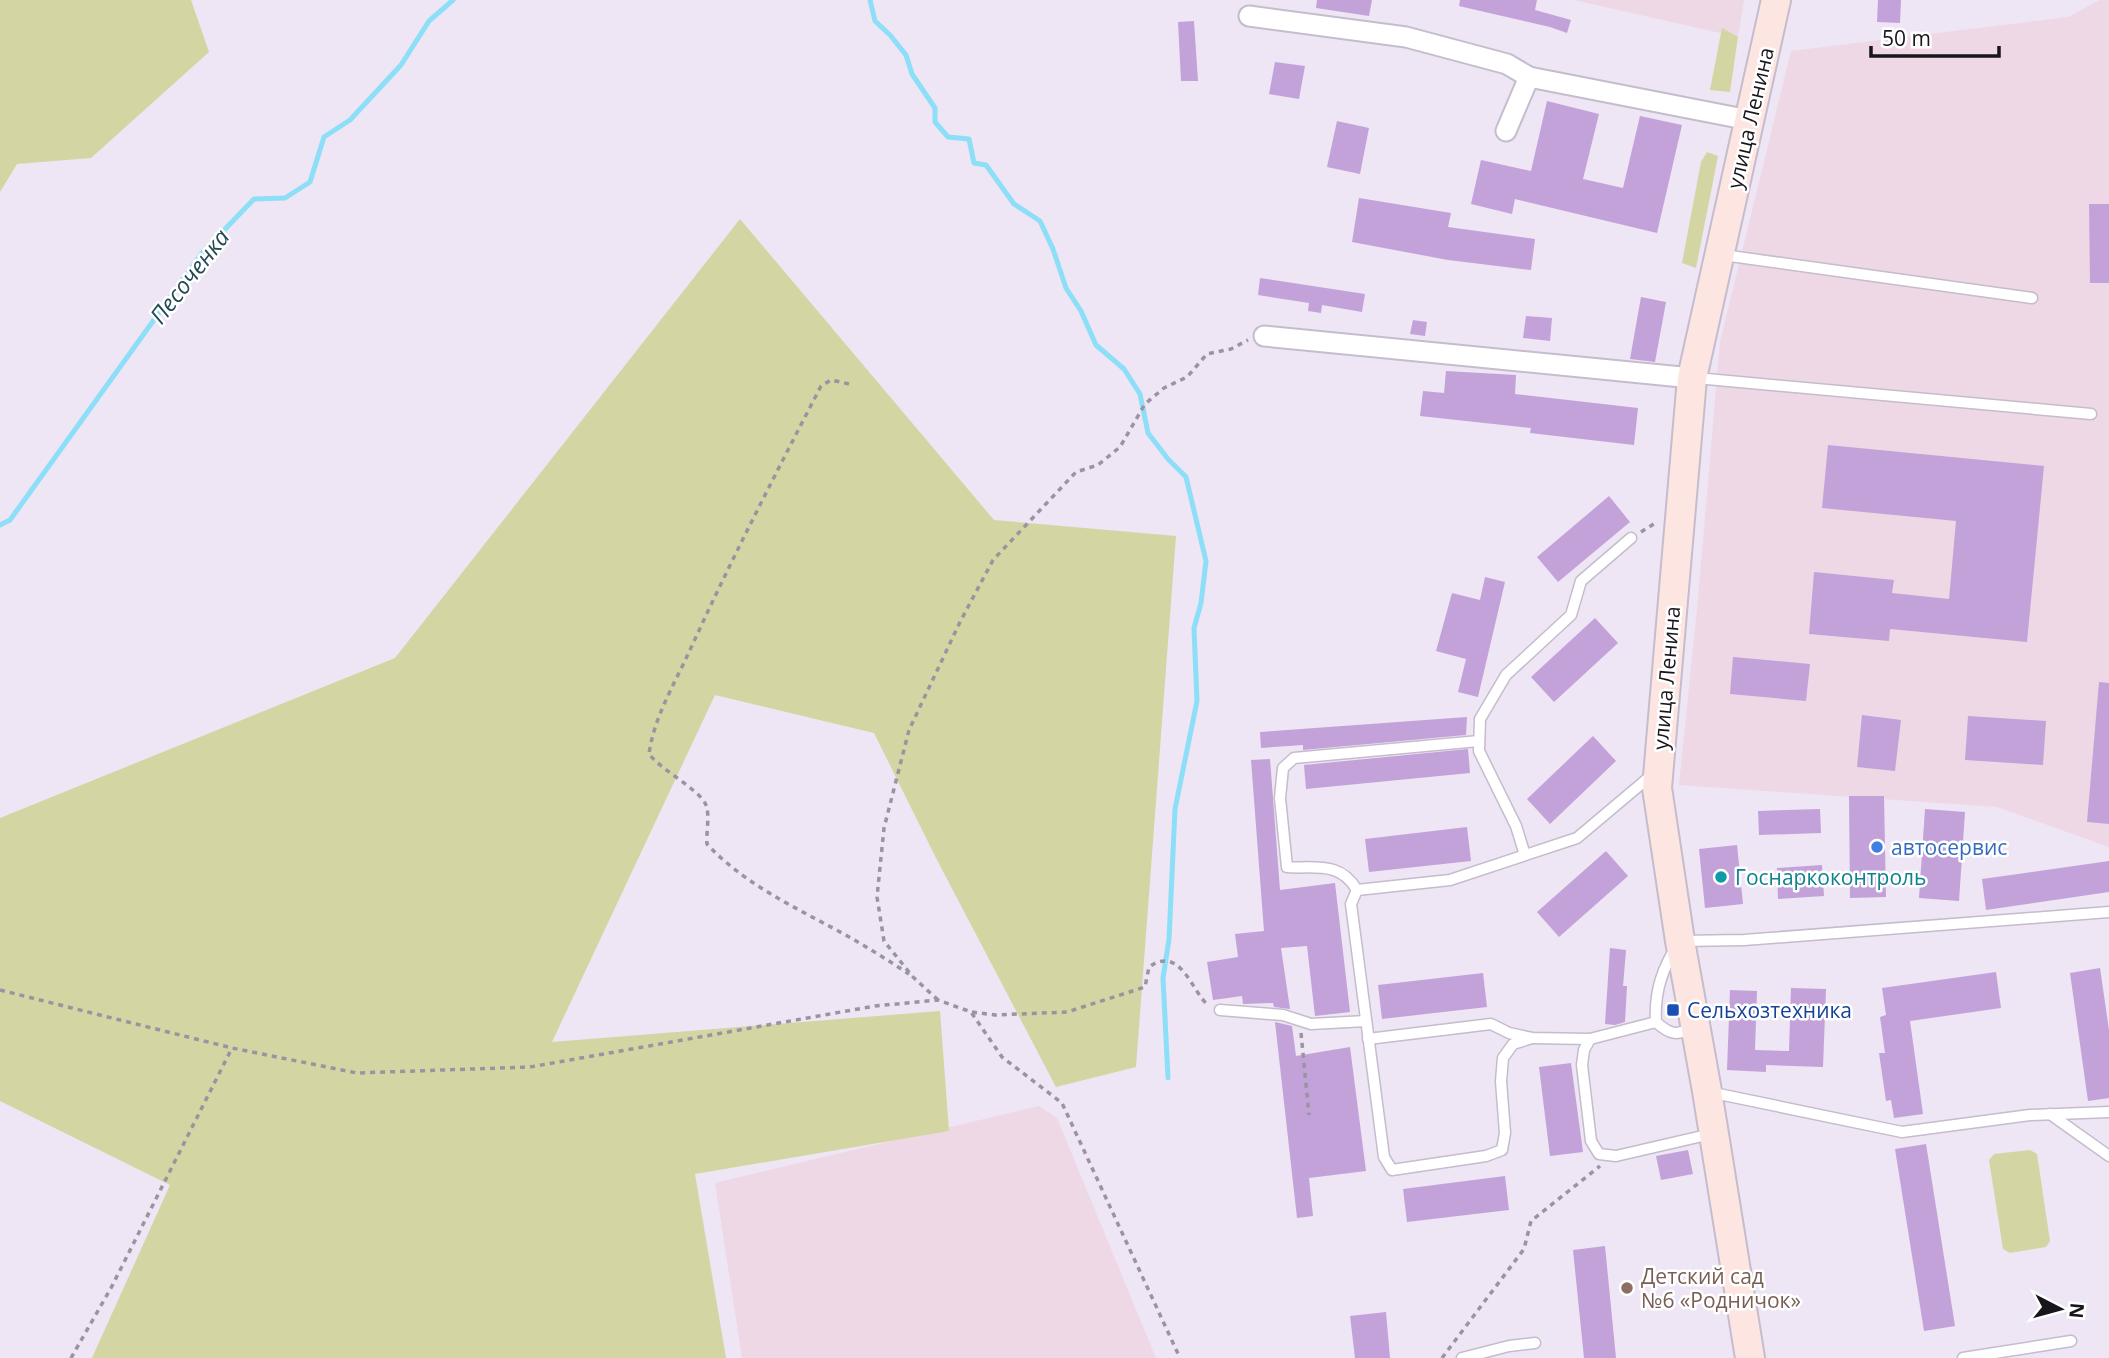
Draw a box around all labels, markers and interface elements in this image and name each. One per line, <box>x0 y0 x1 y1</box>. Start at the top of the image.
scale bar <box>1871 14 1999 58</box>
text: 50 m <box>1882 24 1931 52</box>
street label: улица Ленина <box>1720 45 1780 191</box>
water label: Песоченка <box>142 222 236 330</box>
street label: улица Ленина <box>1646 605 1686 751</box>
place label: автосервис <box>1891 833 2007 861</box>
marker: автосервис <box>1869 839 1885 855</box>
place label: Госнаркоконтроль <box>1735 863 1926 891</box>
marker: Госнаркоконтроль <box>1713 869 1729 885</box>
place label: Сельхозтехника <box>1687 996 1852 1024</box>
marker: Сельхозтехника <box>1665 1002 1681 1018</box>
place label: Детский сад №6 «Родничок» <box>1641 1262 1801 1314</box>
north arrow <box>2025 1274 2095 1344</box>
marker: Детский сад №6 «Родничок» <box>1619 1280 1635 1296</box>
text: N <box>2063 1302 2091 1320</box>

